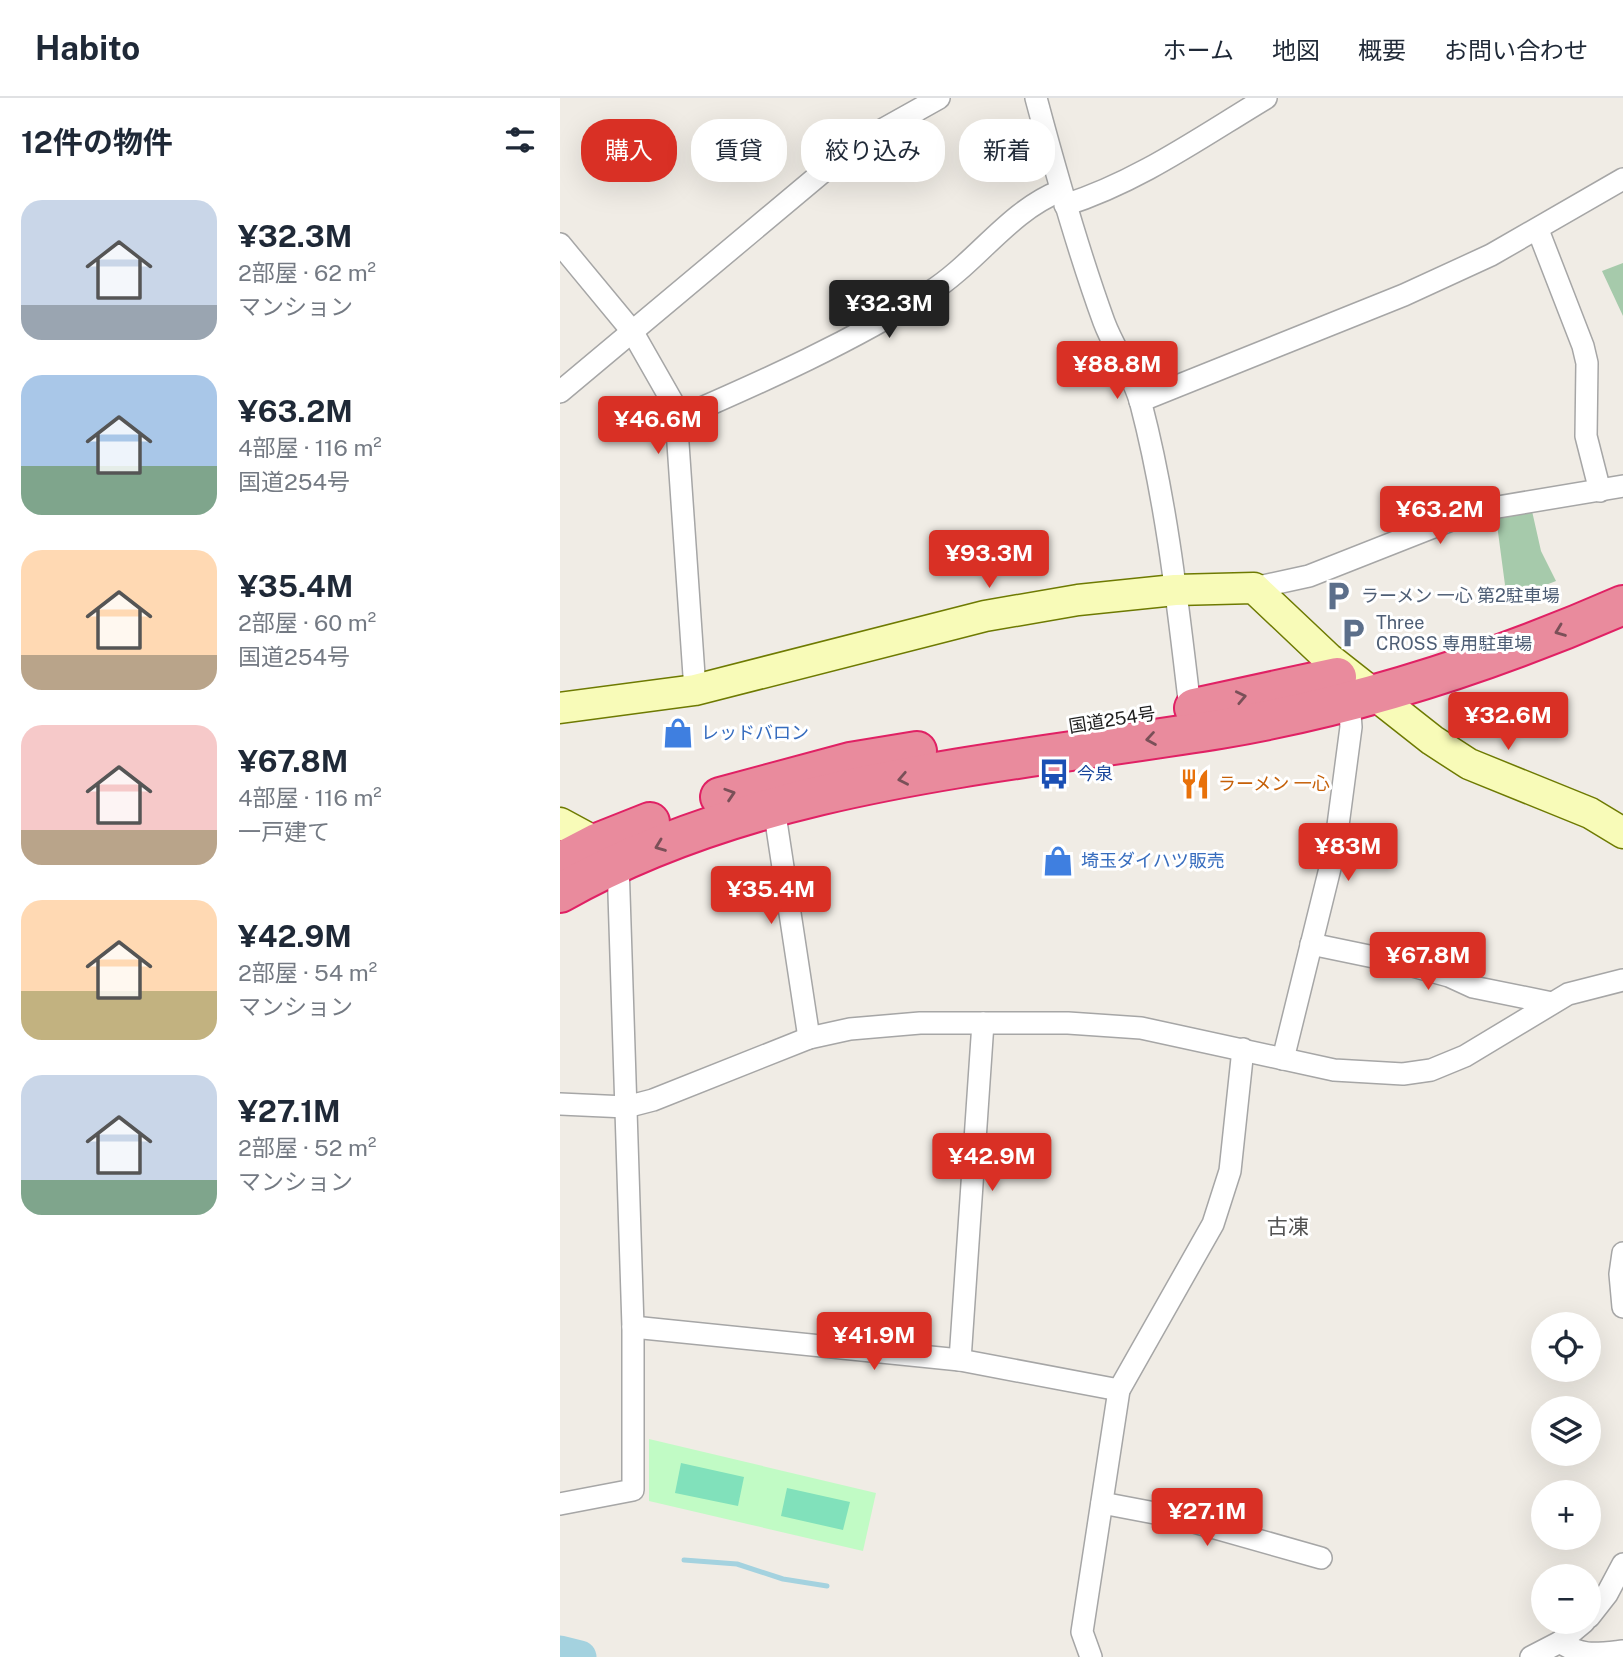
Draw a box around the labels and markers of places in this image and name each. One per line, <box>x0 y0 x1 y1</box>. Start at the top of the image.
pin: ¥32.3M <box>832 280 946 340</box>
pin: ¥88.8M <box>1060 342 1174 401</box>
pin: ¥46.6M <box>601 396 715 456</box>
pin: ¥63.2M <box>1383 486 1497 546</box>
pin: ¥93.3M <box>932 531 1046 590</box>
parking icon: ラーメン 一心 第2駐車場 <box>1321 579 1355 613</box>
place label: ラーメン 一心 第2駐車場 <box>1361 585 1560 606</box>
place label: Three CROSS 専用駐車場 <box>1376 612 1532 654</box>
parking icon: Three CROSS 専用駐車場 <box>1336 616 1370 650</box>
pin: ¥32.6M <box>1451 692 1565 752</box>
shop icon: レッドバロン <box>661 716 695 750</box>
place label: レッドバロン <box>701 722 809 743</box>
bus stop icon: 今泉 <box>1037 757 1071 791</box>
place label: 今泉 <box>1077 763 1113 784</box>
restaurant icon: ラーメン 一心 <box>1178 767 1212 801</box>
place label: ラーメン 一心 <box>1218 773 1330 794</box>
pin: ¥83M <box>1307 824 1389 883</box>
shop icon: 埼玉ダイハツ販売 <box>1041 844 1075 878</box>
place label: 埼玉ダイハツ販売 <box>1081 850 1225 871</box>
pin: ¥35.4M <box>714 866 828 926</box>
pin: ¥67.8M <box>1371 932 1485 992</box>
pin: ¥42.9M <box>935 1134 1049 1193</box>
pin: ¥41.9M <box>817 1312 931 1372</box>
pin: ¥27.1M <box>1150 1488 1264 1548</box>

